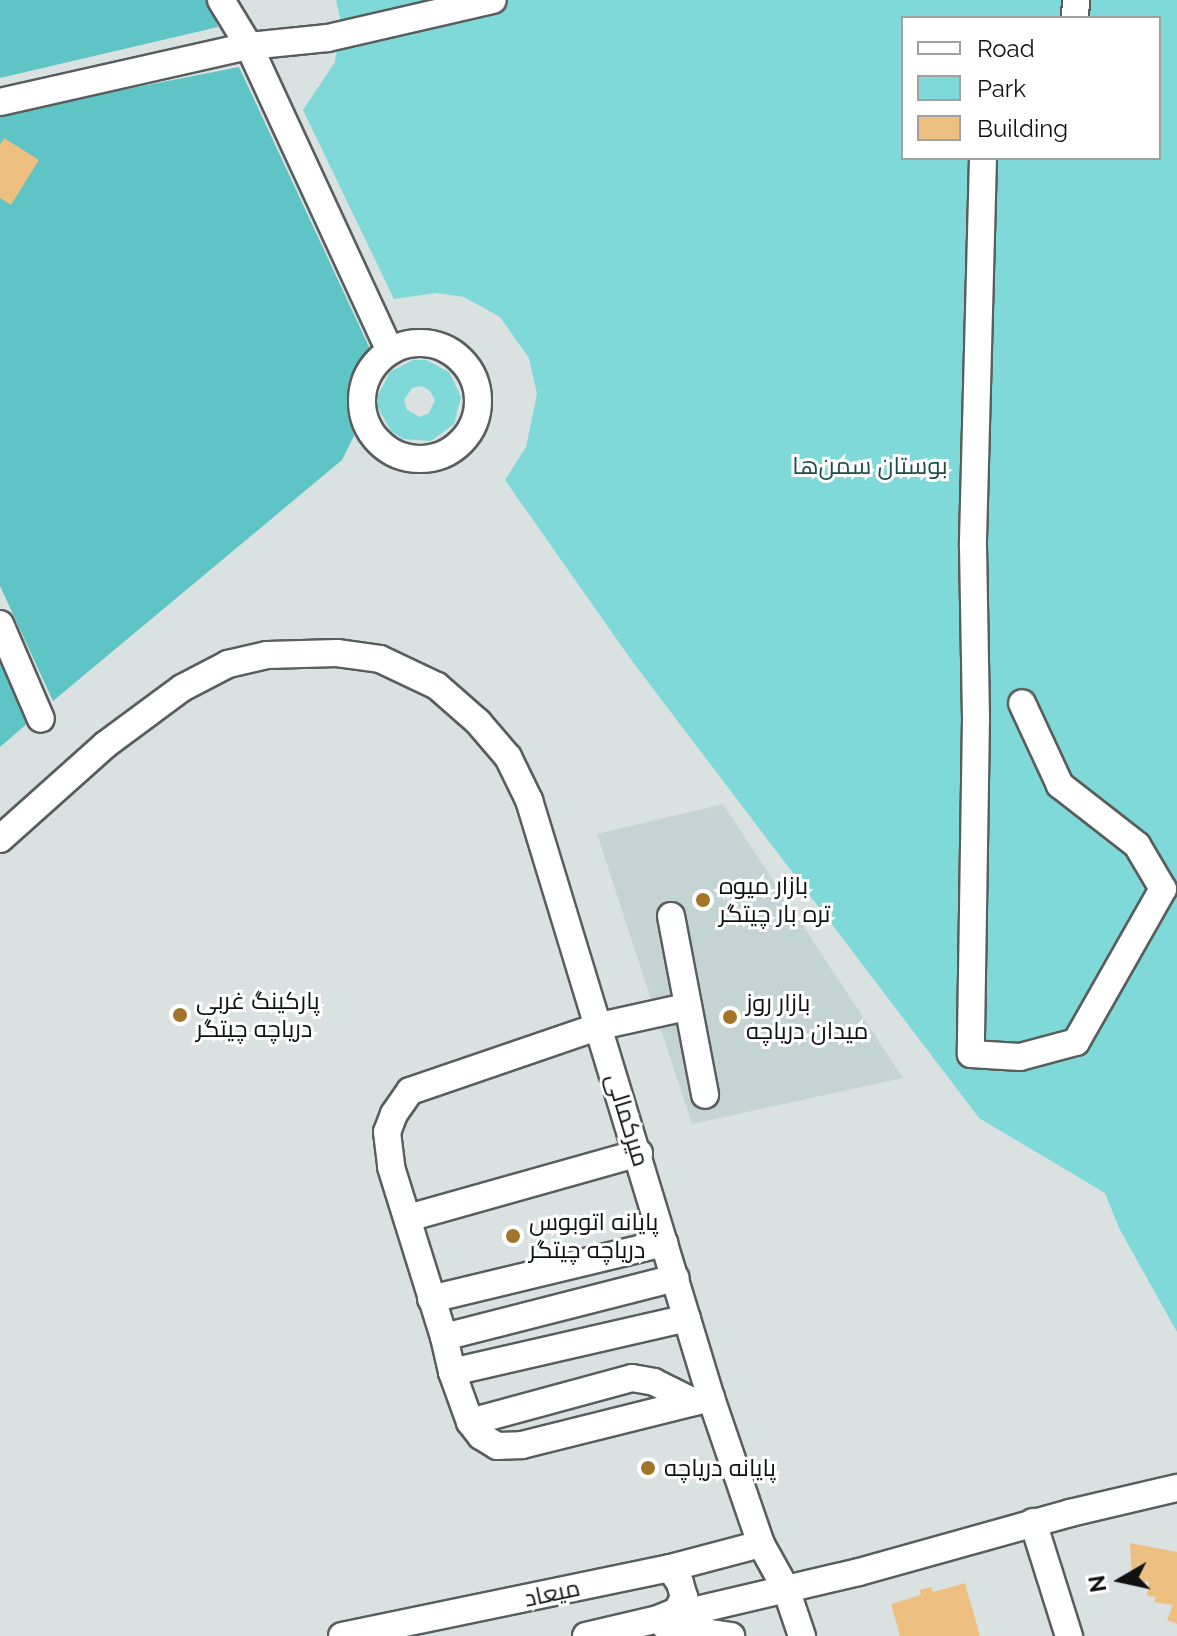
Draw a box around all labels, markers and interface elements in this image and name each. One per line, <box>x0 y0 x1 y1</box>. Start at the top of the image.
legend <box>901 16 1161 160</box>
text: Road <box>977 34 1035 63</box>
text: Park <box>977 74 1026 103</box>
text: Building <box>977 114 1068 143</box>
park label: بوستان سمن‌ها <box>792 452 948 480</box>
place label: بازار میوه تره بار چیتگر <box>719 872 830 928</box>
marker: بازار میوه تره بار چیتگر <box>694 891 712 909</box>
place label: پارکینگ غربی دریاچه چیتگر <box>196 987 320 1043</box>
place label: بازار روز میدان دریاچه <box>746 989 868 1045</box>
marker: پارکینگ غربی دریاچه چیتگر <box>171 1006 189 1024</box>
marker: بازار روز میدان دریاچه <box>721 1008 739 1026</box>
street label: میرکمالی <box>600 1070 656 1170</box>
place label: پایانه اتوبوس دریاچه چیتگر <box>529 1208 658 1264</box>
marker: پایانه اتوبوس دریاچه چیتگر <box>504 1227 522 1245</box>
place label: پایانه دریاچه <box>664 1454 776 1482</box>
marker: پایانه دریاچه <box>639 1459 657 1477</box>
north arrow <box>1081 1540 1161 1620</box>
street label: میعاد <box>521 1573 583 1613</box>
text: N <box>1083 1573 1111 1594</box>

